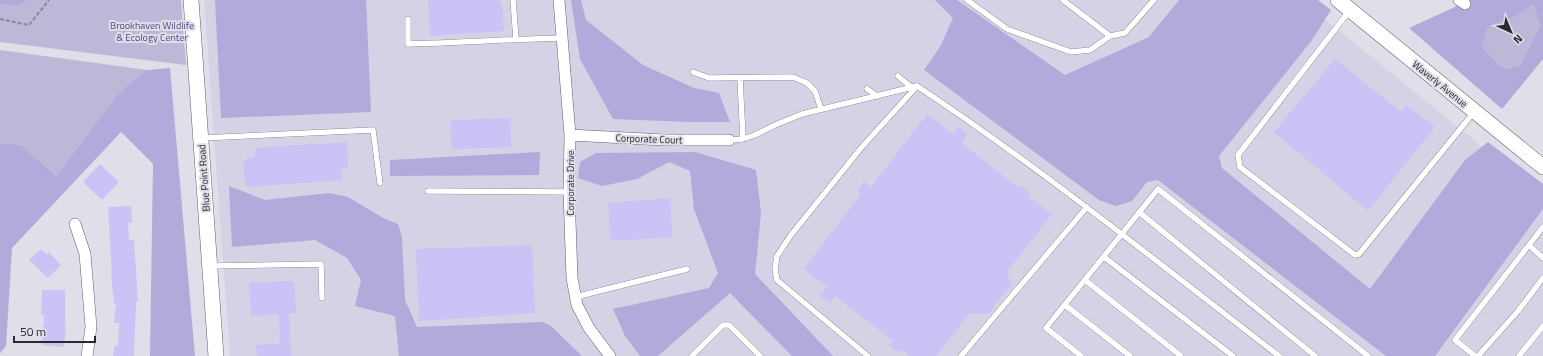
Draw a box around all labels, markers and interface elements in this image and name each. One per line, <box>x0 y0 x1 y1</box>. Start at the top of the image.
north arrow <box>1491 12 1531 52</box>
park label: Brookhaven Wildlife & Ecology Center <box>110 18 194 45</box>
text: N <box>1510 31 1526 48</box>
street label: Waverly Avenue <box>1409 57 1471 111</box>
street label: Corporate Court <box>615 130 683 148</box>
street label: Blue Point Road <box>194 144 214 212</box>
street label: Corporate Drive <box>563 150 578 216</box>
scale bar <box>14 318 95 344</box>
text: 50 m <box>20 322 46 341</box>

